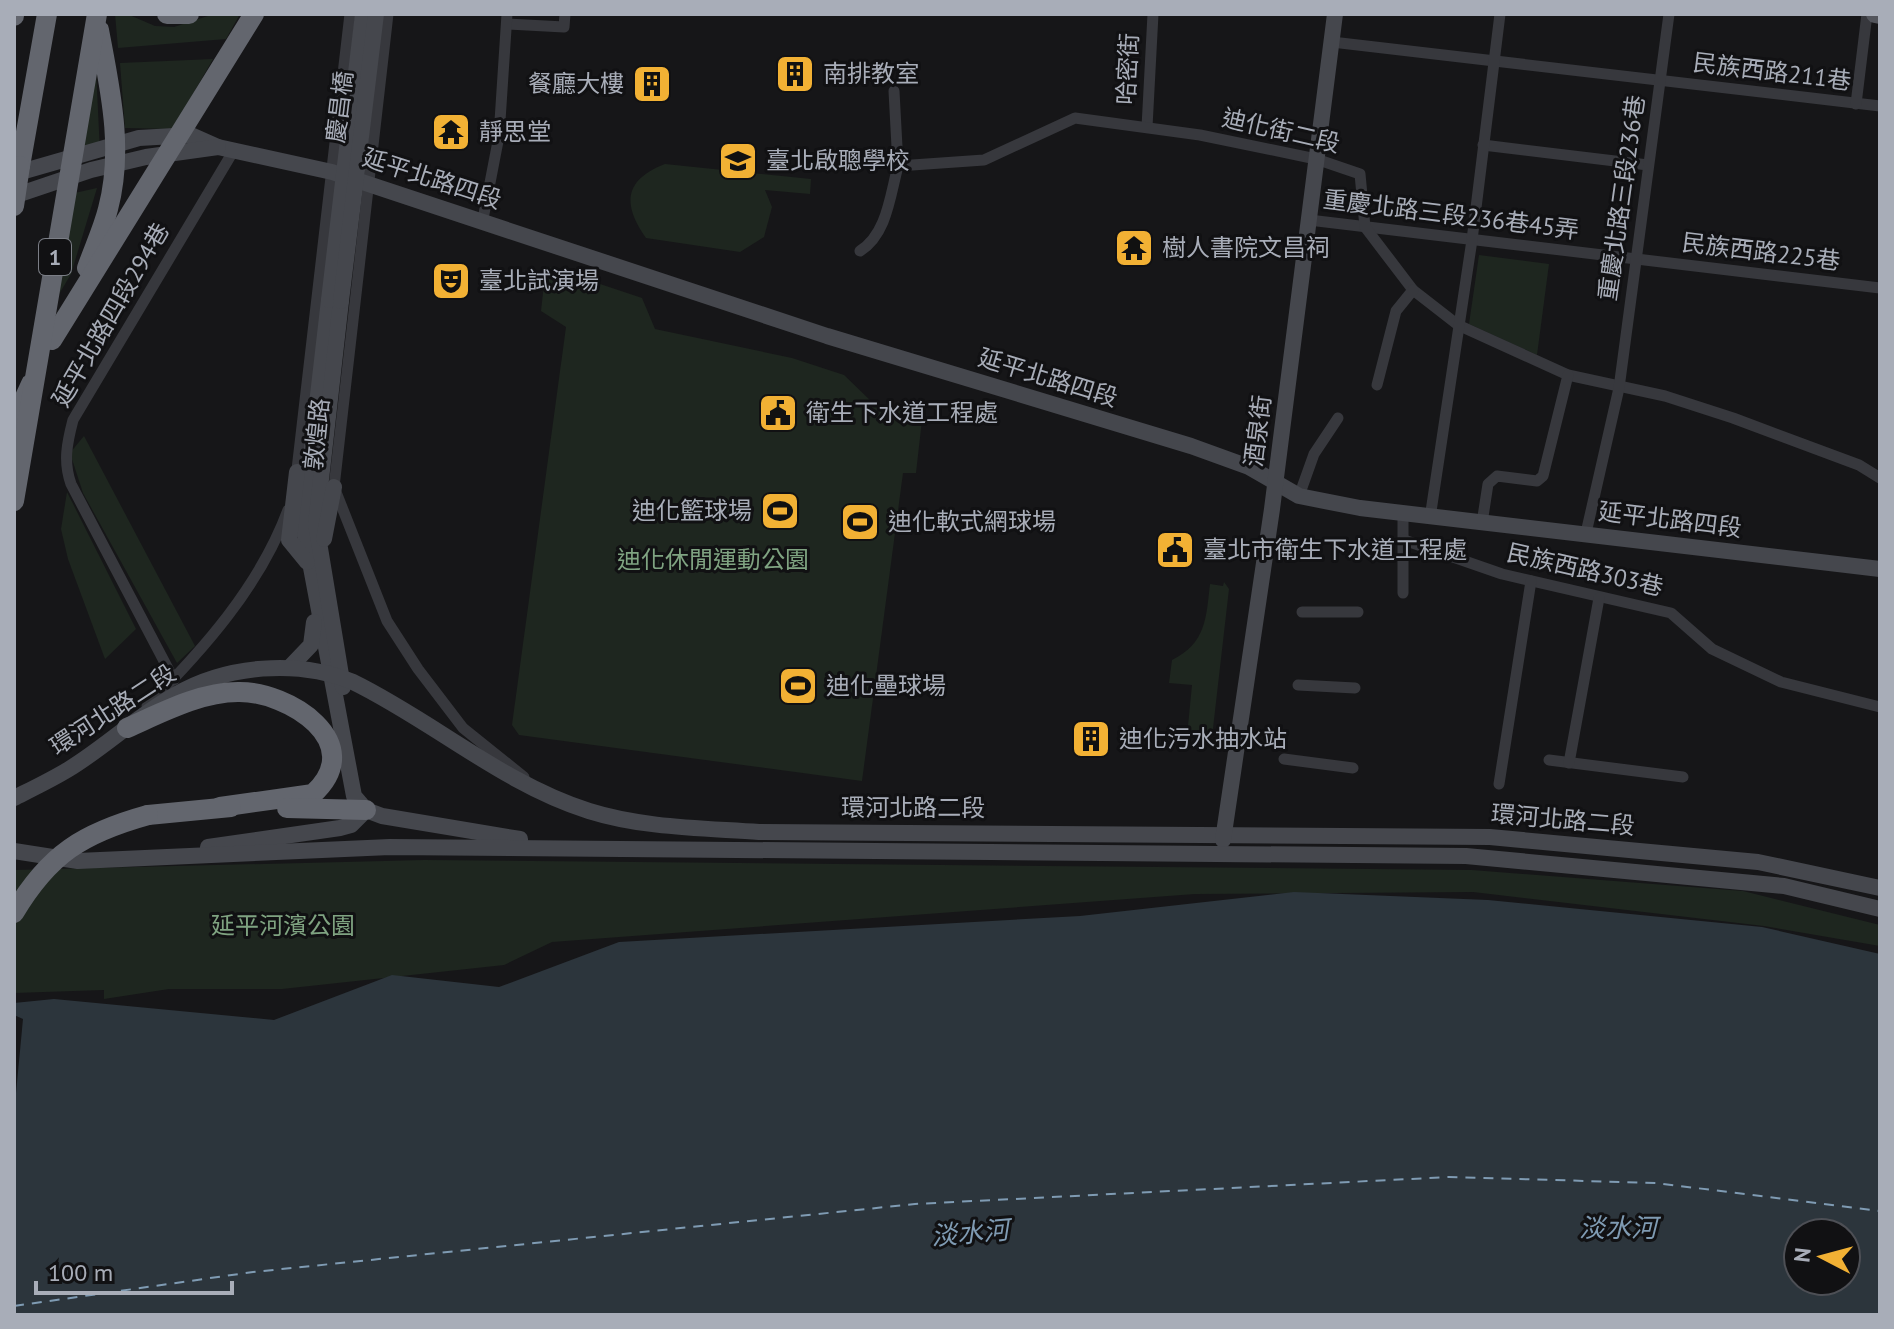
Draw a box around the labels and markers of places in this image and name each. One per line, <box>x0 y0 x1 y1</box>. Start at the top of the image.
building icon: 南排教室 <box>774 53 816 95</box>
place label: 南排教室 <box>823 58 919 89</box>
building icon: 餐廳大樓 <box>631 63 673 105</box>
place label: 餐廳大樓 <box>528 68 624 99</box>
temple icon: 靜思堂 <box>430 111 472 153</box>
place label: 靜思堂 <box>479 116 551 147</box>
school or university icon: 臺北啟聰學校 <box>717 140 759 182</box>
place label: 臺北啟聰學校 <box>766 145 910 176</box>
temple icon: 樹人書院文昌祠 <box>1113 227 1155 269</box>
place label: 樹人書院文昌祠 <box>1162 232 1330 263</box>
theatre icon: 臺北試演場 <box>430 260 472 302</box>
place label: 臺北試演場 <box>479 265 599 296</box>
public building icon: 衛生下水道工程處 <box>757 392 799 434</box>
place label: 衛生下水道工程處 <box>806 397 998 428</box>
sports icon: 迪化籃球場 <box>759 490 801 532</box>
place label: 迪化籃球場 <box>632 495 752 526</box>
sports icon: 迪化軟式網球場 <box>839 501 881 543</box>
place label: 迪化軟式網球場 <box>888 506 1056 537</box>
public building icon: 臺北市衛生下水道工程處 <box>1154 529 1196 571</box>
place label: 臺北市衛生下水道工程處 <box>1203 534 1467 565</box>
sports icon: 迪化壘球場 <box>777 665 819 707</box>
place label: 迪化壘球場 <box>826 670 946 701</box>
building icon: 迪化污水抽水站 <box>1070 718 1112 760</box>
place label: 迪化污水抽水站 <box>1119 723 1287 754</box>

